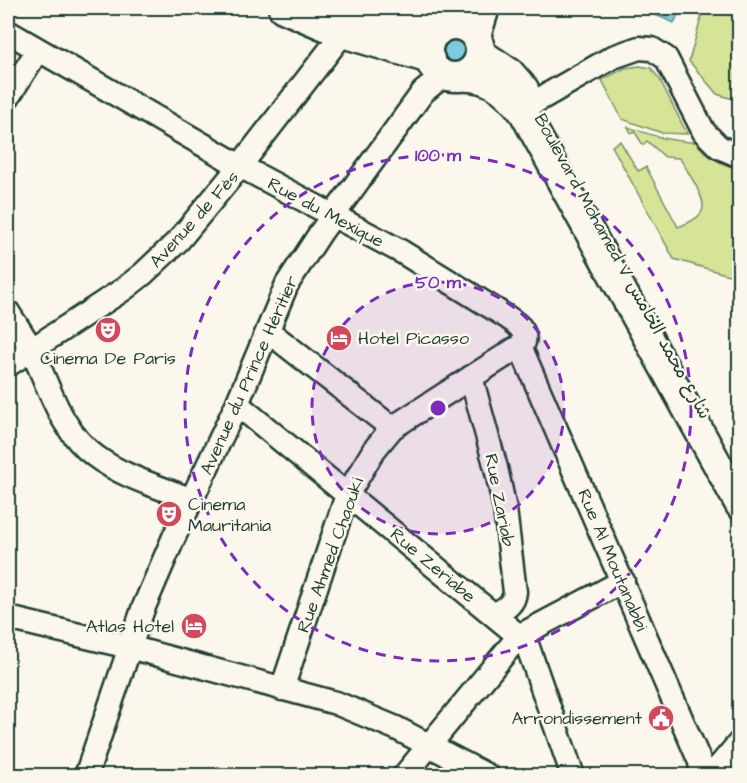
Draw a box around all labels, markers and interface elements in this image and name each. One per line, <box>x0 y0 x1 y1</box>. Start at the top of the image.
street label: Boulevard Mohamed V شارع محمد الخامس <box>528 109 717 424</box>
text: 100 m <box>415 143 462 168</box>
street label: Avenue de Fès <box>144 165 245 273</box>
street label: Rue du Mexique <box>263 171 389 254</box>
text: 50 m <box>415 270 462 295</box>
street label: Avenue du Prince Héritier <box>194 272 305 479</box>
theatre icon: Cinema De Paris <box>93 315 123 345</box>
hotel icon: Hotel Picasso <box>324 323 354 353</box>
place label: Hotel Picasso <box>358 326 469 351</box>
place label: Cinema De Paris <box>40 346 176 371</box>
centre of rings <box>428 398 448 418</box>
street label: Rue Zariab <box>478 452 521 549</box>
street label: Rue Ahmed Chaouki <box>291 474 370 636</box>
street label: Rue Al Moutanabbi <box>571 485 654 635</box>
place label: Cinema Mauritania <box>188 492 271 538</box>
theatre icon: Cinema Mauritania <box>154 499 184 529</box>
street label: Rue Zeriabe <box>385 522 481 609</box>
hotel icon: Atlas Hotel <box>179 611 209 641</box>
place label: Atlas Hotel <box>86 614 174 639</box>
public building icon: Arrondissement <box>646 703 676 733</box>
place label: Arrondissement <box>512 706 643 731</box>

